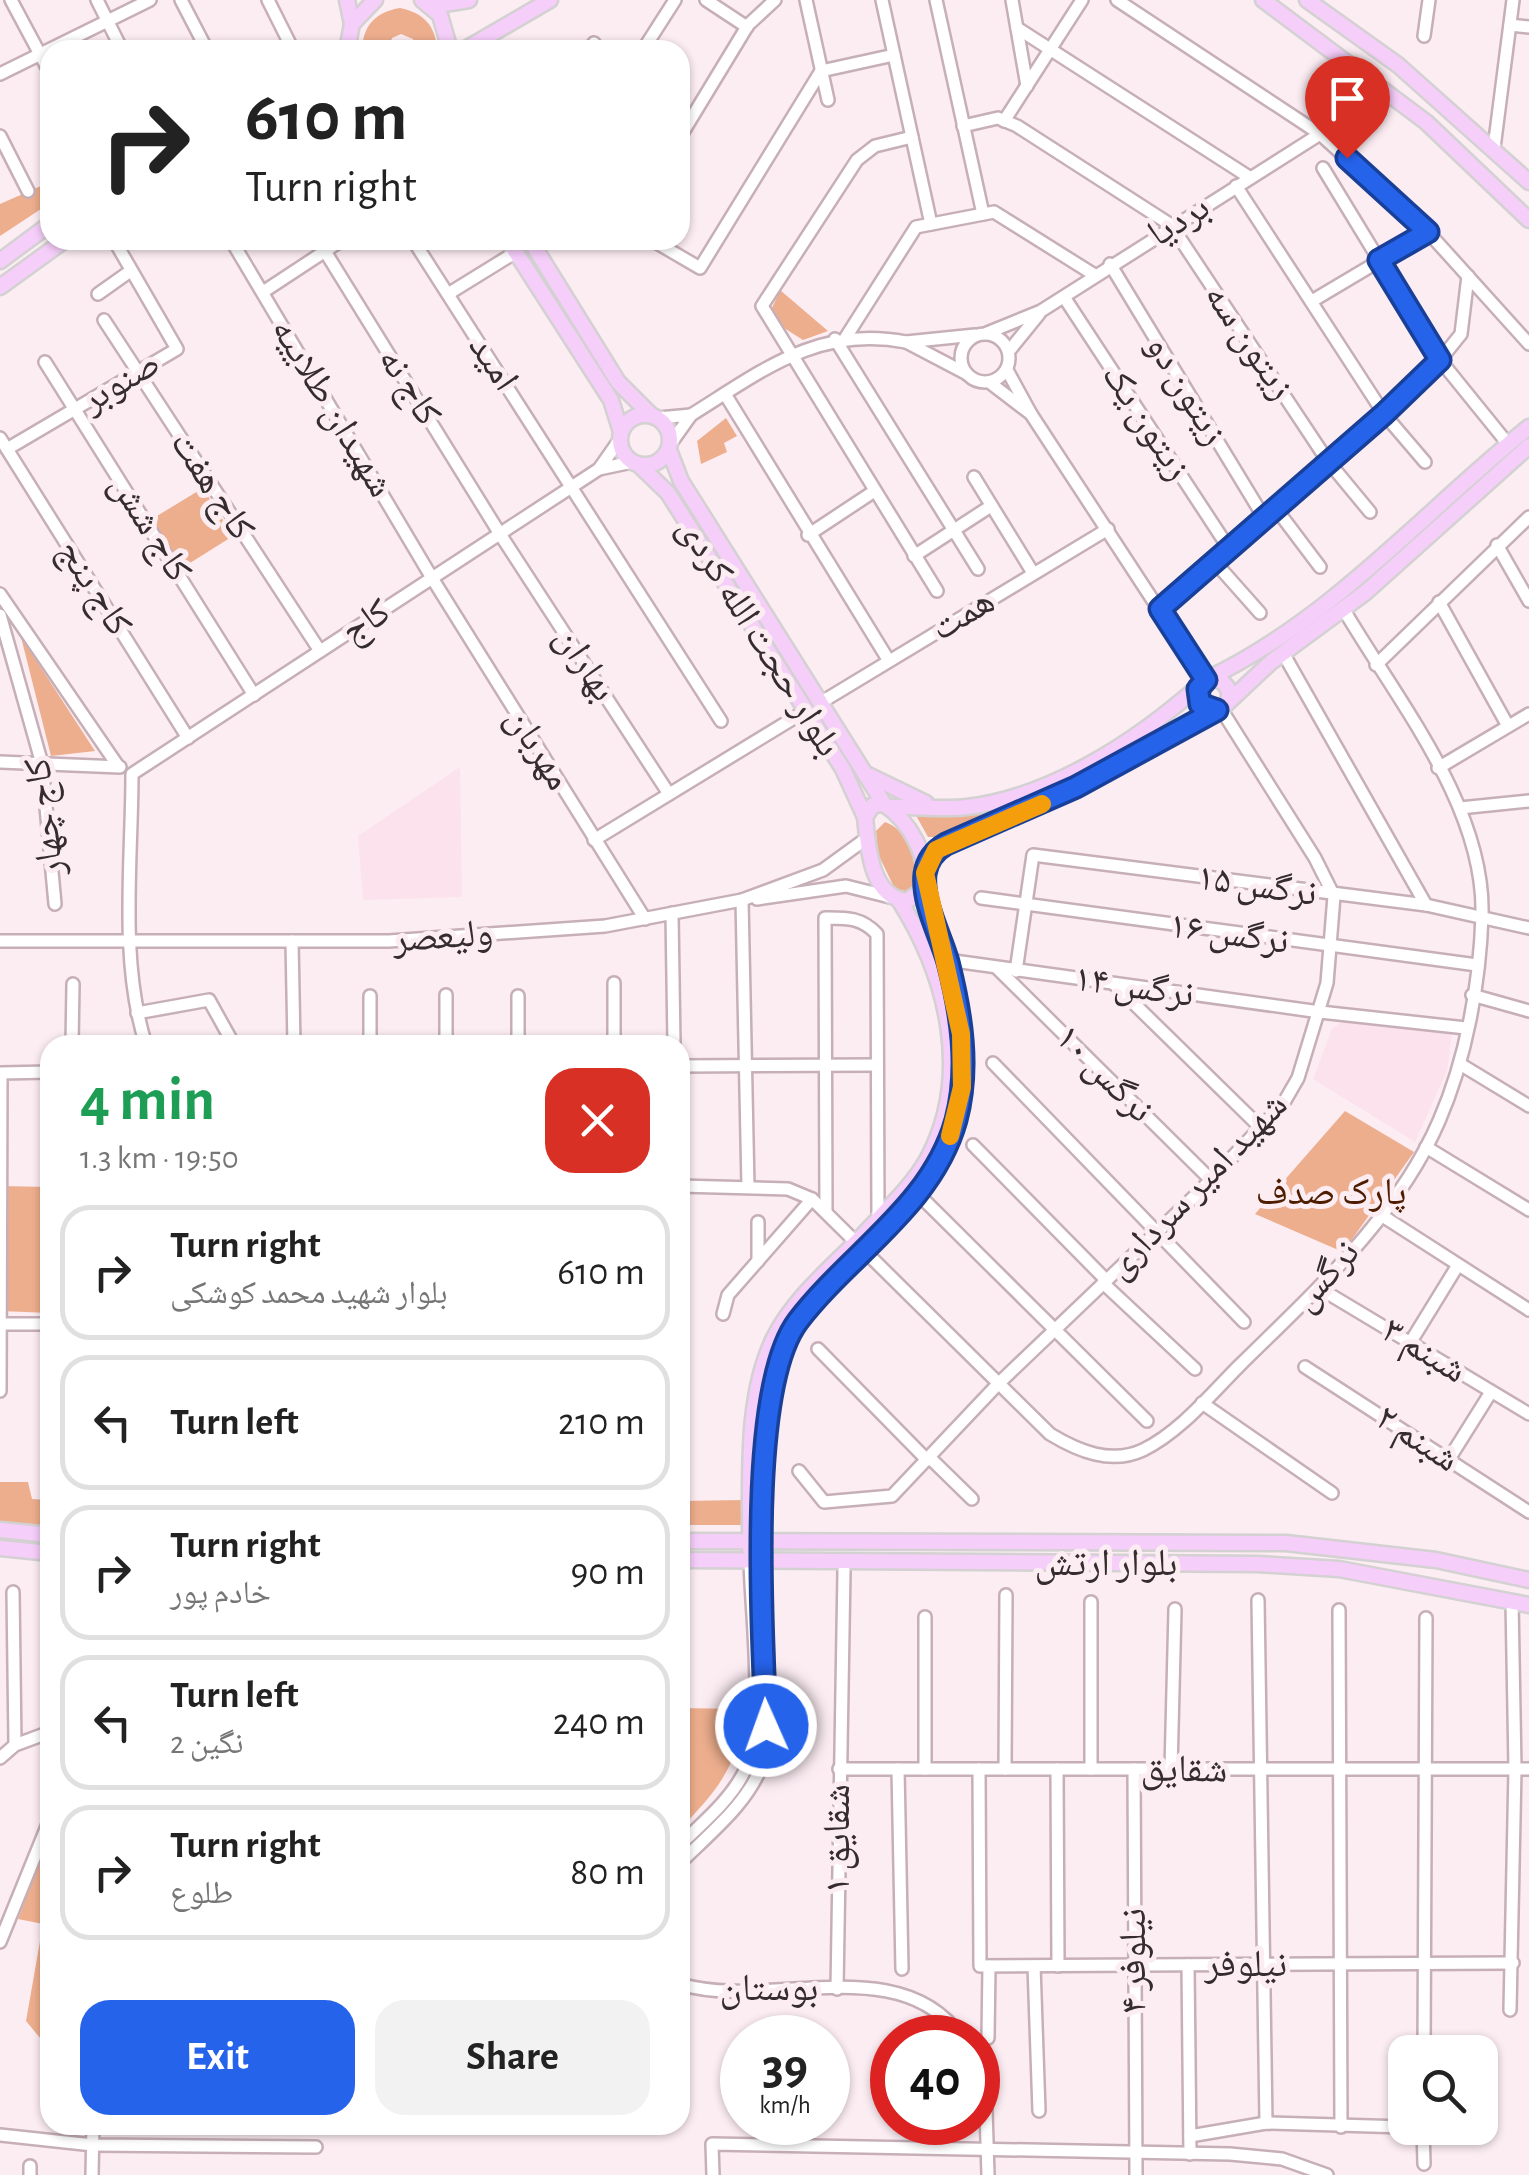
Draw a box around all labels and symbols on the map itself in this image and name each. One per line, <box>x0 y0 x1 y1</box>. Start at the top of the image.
pin <box>1305 56 1390 159</box>
street label: بردیا <box>1142 188 1216 254</box>
street label: زیتون سه <box>1195 278 1301 408</box>
street label: شهیدان طلاییه <box>262 312 400 505</box>
street label: امید <box>461 328 525 398</box>
street label: زیتون دو <box>1137 328 1234 453</box>
street label: کاج نه <box>368 342 447 434</box>
street label: صنوبر <box>74 344 167 421</box>
street label: زیتون یک <box>1093 357 1197 488</box>
street label: کاج هفت <box>161 425 261 549</box>
street label: کاج شش <box>100 467 198 591</box>
street label: بلوار حجت الله کردی <box>668 511 848 765</box>
street label: کاج پنج <box>47 533 138 644</box>
street label: همت <box>925 582 1001 648</box>
street label: کاج <box>335 592 399 654</box>
street label: بهاران <box>545 620 623 709</box>
street label: مهربان <box>496 701 578 798</box>
street label: کاج چهار <box>19 755 74 879</box>
street label: نرگس ۱۵ <box>1194 859 1319 915</box>
street label: نرگس ۱۶ <box>1166 907 1291 963</box>
street label: ولیعصر <box>391 915 494 960</box>
street label: نرگس ۱۴ <box>1071 960 1196 1016</box>
street label: نرگس ۱۰ <box>1047 1018 1160 1131</box>
street label: شهید امیر سرداری <box>1099 1086 1296 1288</box>
park label: پارک صدف <box>1255 1174 1407 1213</box>
street label: نرگس <box>1285 1233 1368 1320</box>
street label: شبنم ۳ <box>1373 1311 1473 1394</box>
street label: شبنم ۲ <box>1366 1398 1465 1483</box>
street label: بلوار ارتش <box>1035 1545 1177 1585</box>
position arrow <box>714 1674 818 1778</box>
street label: شقایق <box>1140 1750 1228 1792</box>
street label: شقایق ۱ <box>819 1784 859 1894</box>
street label: نیلوفر ۴ <box>1115 1908 1153 2014</box>
street label: نیلوفر <box>1204 1946 1287 1984</box>
street label: بوستان <box>720 1970 818 2010</box>
speed limit sign: 40 <box>870 2015 1000 2145</box>

